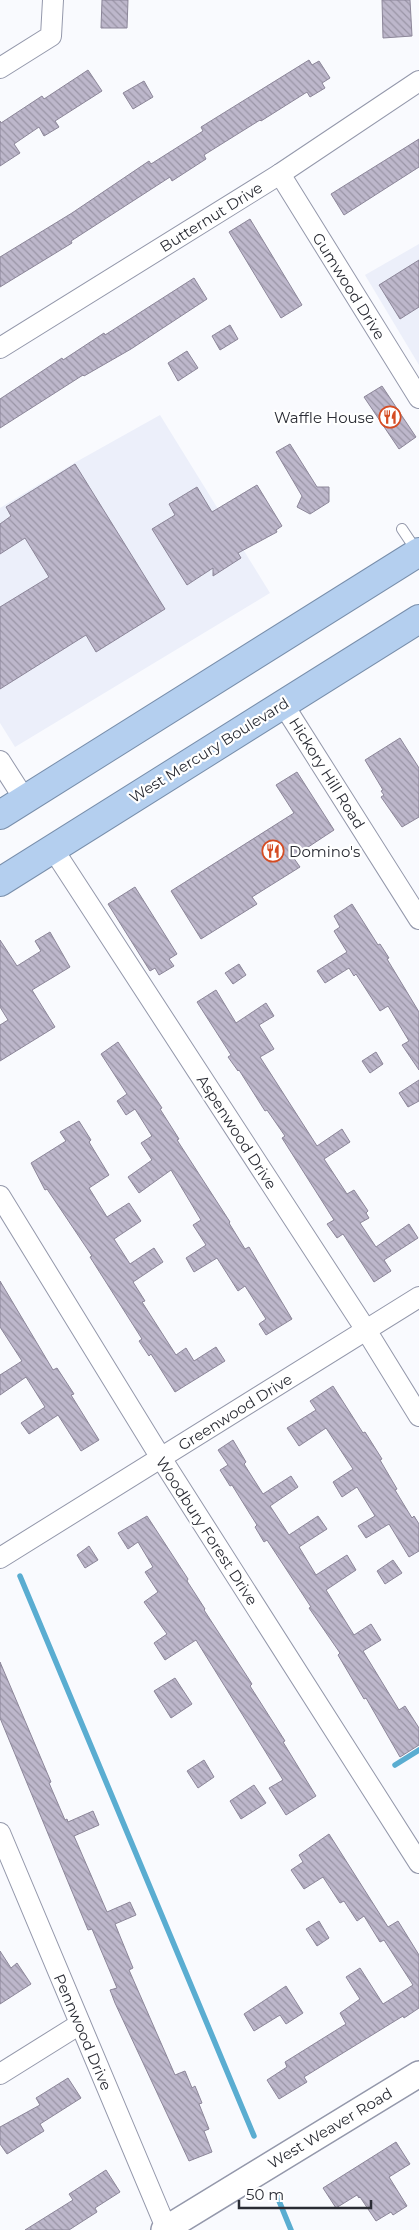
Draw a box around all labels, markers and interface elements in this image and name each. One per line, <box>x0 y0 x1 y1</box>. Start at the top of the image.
street label: Butternut Drive <box>156 178 266 256</box>
street label: Gumwood Drive <box>308 229 390 343</box>
restaurant icon: Waffle House <box>378 405 402 429</box>
place label: Waffle House <box>274 408 374 427</box>
street label: West Mercury Boulevard <box>126 693 292 807</box>
street label: Hickory Hill Road <box>285 714 369 832</box>
restaurant icon: Domino's <box>261 839 285 863</box>
place label: Domino's <box>289 842 360 861</box>
street label: Aspenwood Drive <box>193 1071 281 1193</box>
street label: Greenwood Drive <box>175 1369 295 1455</box>
street label: Woodbury Forest Drive <box>152 1453 262 1609</box>
street label: Pennwood Drive <box>50 1971 116 2093</box>
street label: West Weaver Road <box>264 2083 396 2173</box>
scale bar <box>239 2178 372 2210</box>
text: 50 m <box>246 2185 284 2204</box>

